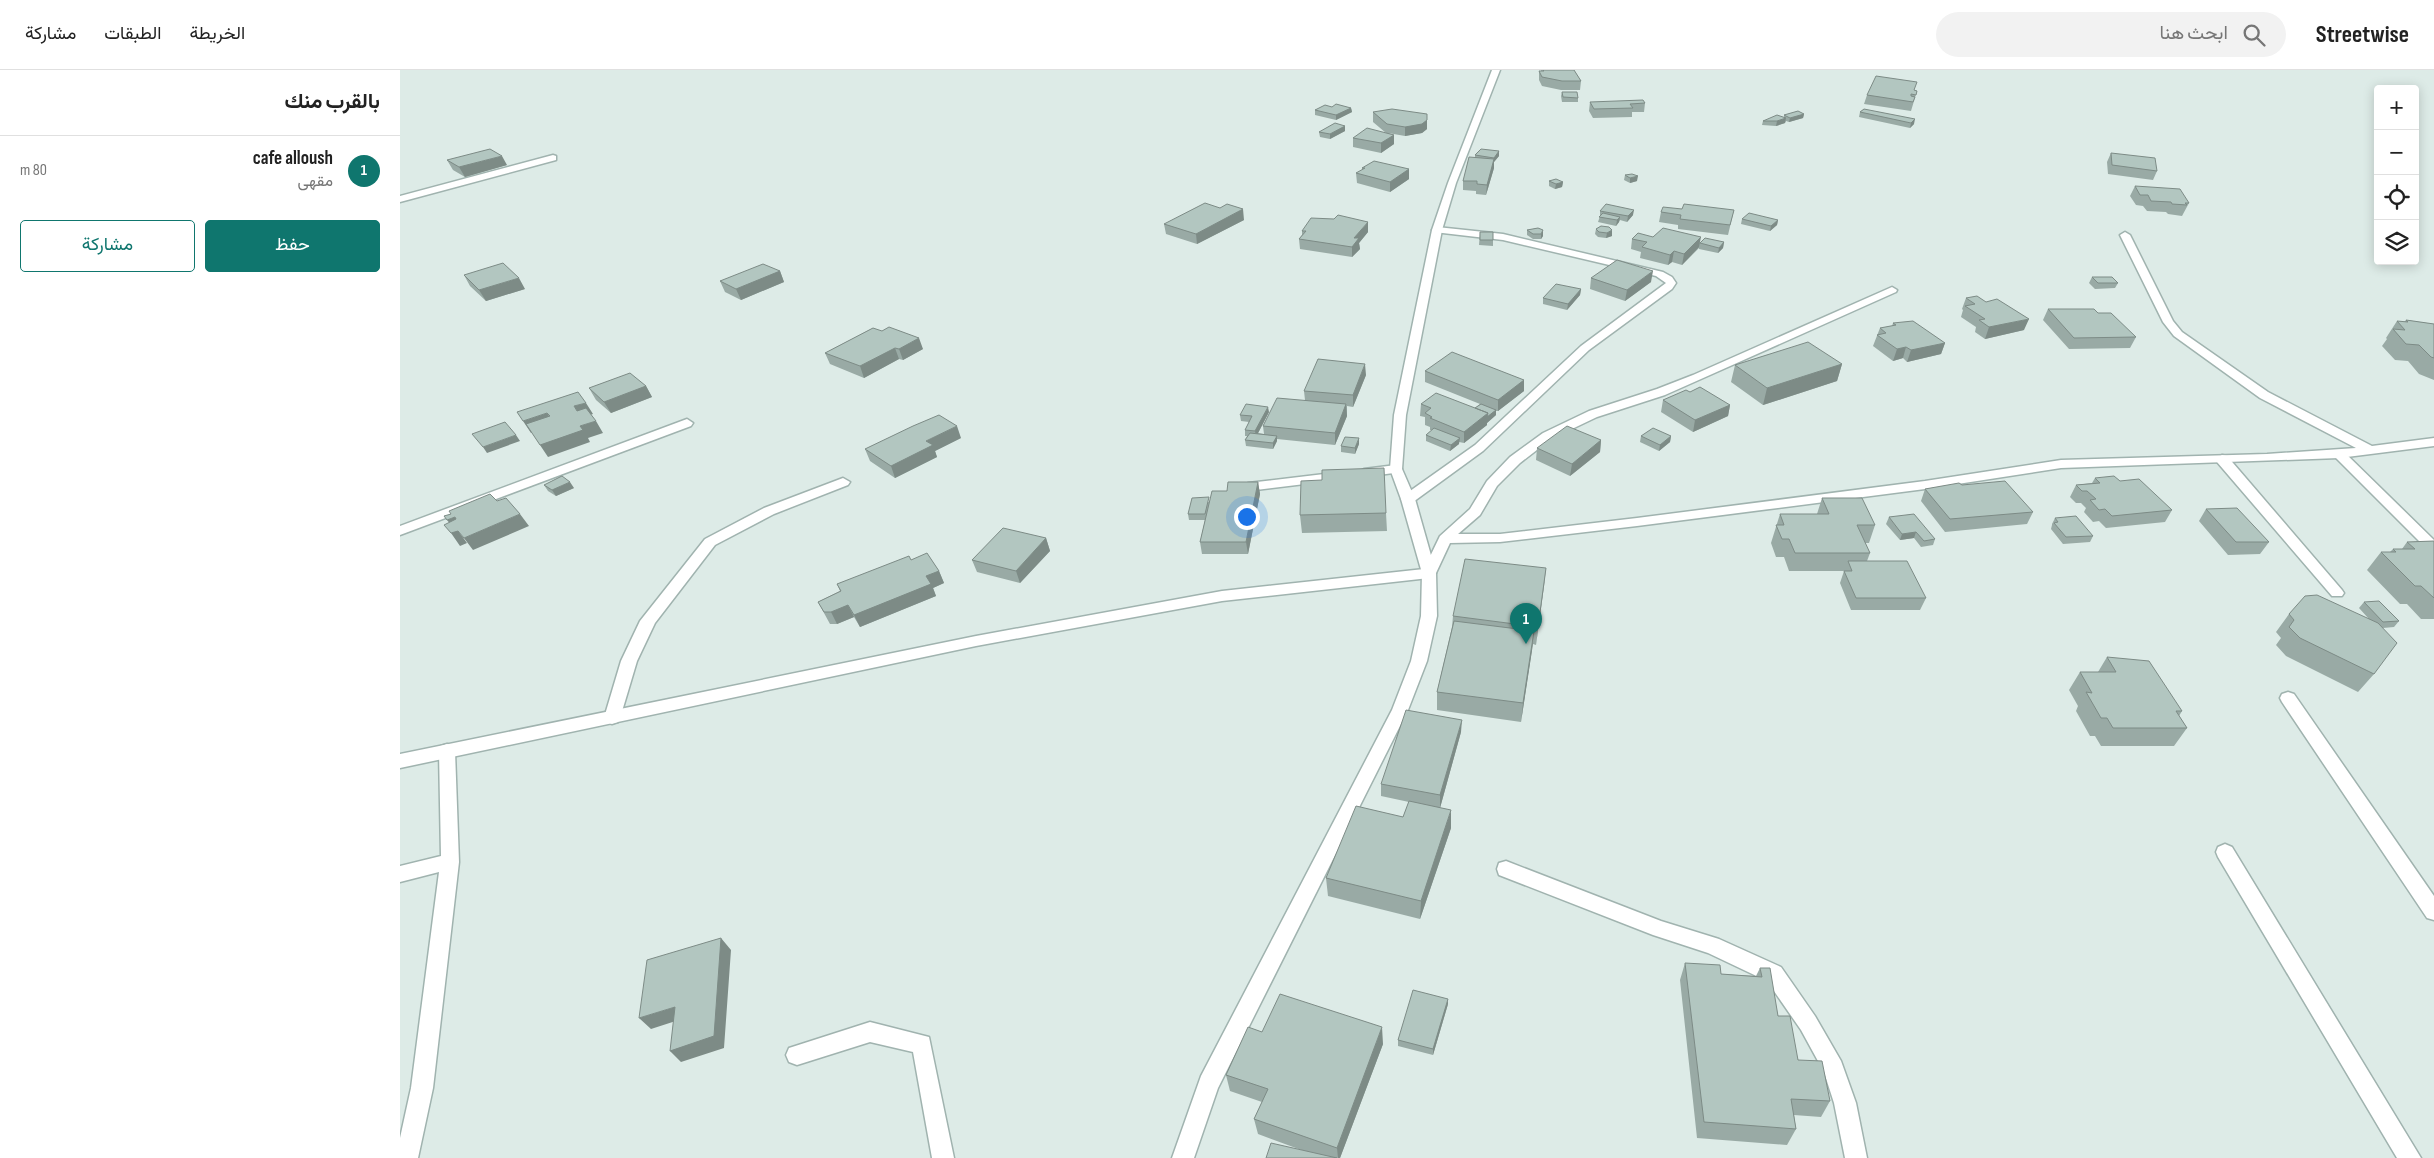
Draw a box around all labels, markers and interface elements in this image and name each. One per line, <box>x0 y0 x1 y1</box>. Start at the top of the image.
search box <box>1936 12 2286 57</box>
text: Streetwise <box>2316 20 2409 49</box>
icon: search <box>2240 21 2268 49</box>
text: ابحث هنا <box>2160 22 2228 45</box>
text: مشاركة <box>25 23 76 44</box>
text: الطبقات <box>104 23 161 44</box>
text: الخريطة <box>189 23 245 44</box>
map controls <box>2374 85 2419 265</box>
button: + <box>2374 85 2419 130</box>
text: بالقرب منك <box>285 89 380 114</box>
button: − <box>2374 130 2419 175</box>
text: cafe alloush <box>253 147 333 170</box>
text: 80 m <box>20 161 47 180</box>
text: 1 <box>361 161 367 180</box>
text: مقهى <box>298 172 333 191</box>
button: locate <box>2374 175 2419 220</box>
button: مشاركة <box>20 220 195 272</box>
button: حفظ <box>205 220 380 272</box>
button: layers <box>2374 220 2419 265</box>
your location <box>1234 504 1260 530</box>
pin: 1 <box>1510 603 1542 644</box>

